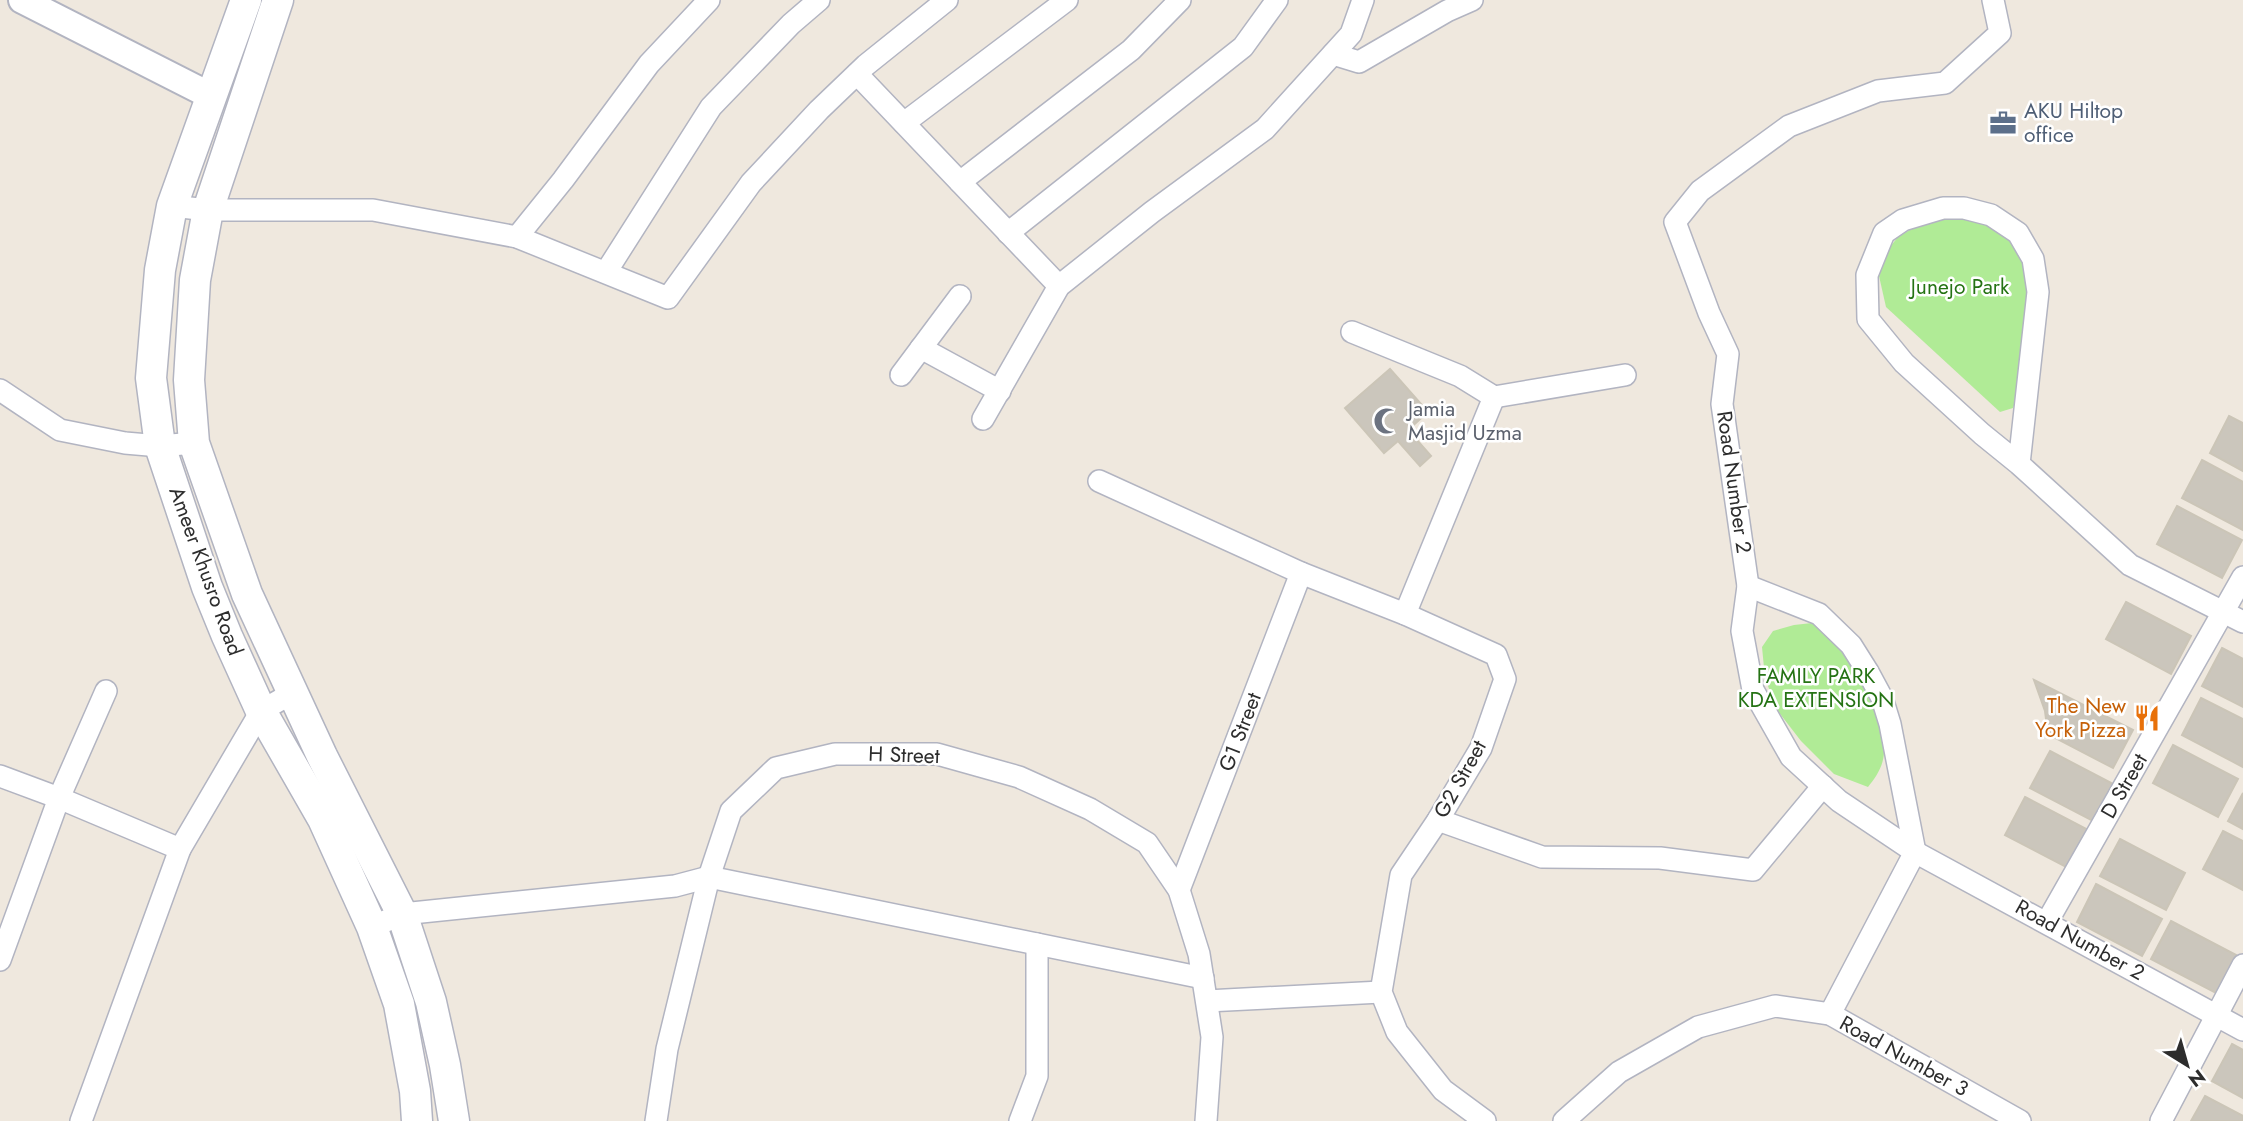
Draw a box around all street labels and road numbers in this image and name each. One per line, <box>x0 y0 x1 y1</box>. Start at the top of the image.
street label: Road Number 2 <box>1709 409 1759 555</box>
street label: Ameer Khusro Road <box>162 482 250 660</box>
street label: G1 Street <box>1211 688 1269 776</box>
street label: G2 Street <box>1426 735 1494 823</box>
street label: H Street <box>868 739 940 771</box>
street label: D Street <box>2093 748 2155 824</box>
street label: Road Number 2 <box>2010 892 2150 988</box>
street label: Road Number 3 <box>1834 1008 1974 1104</box>

